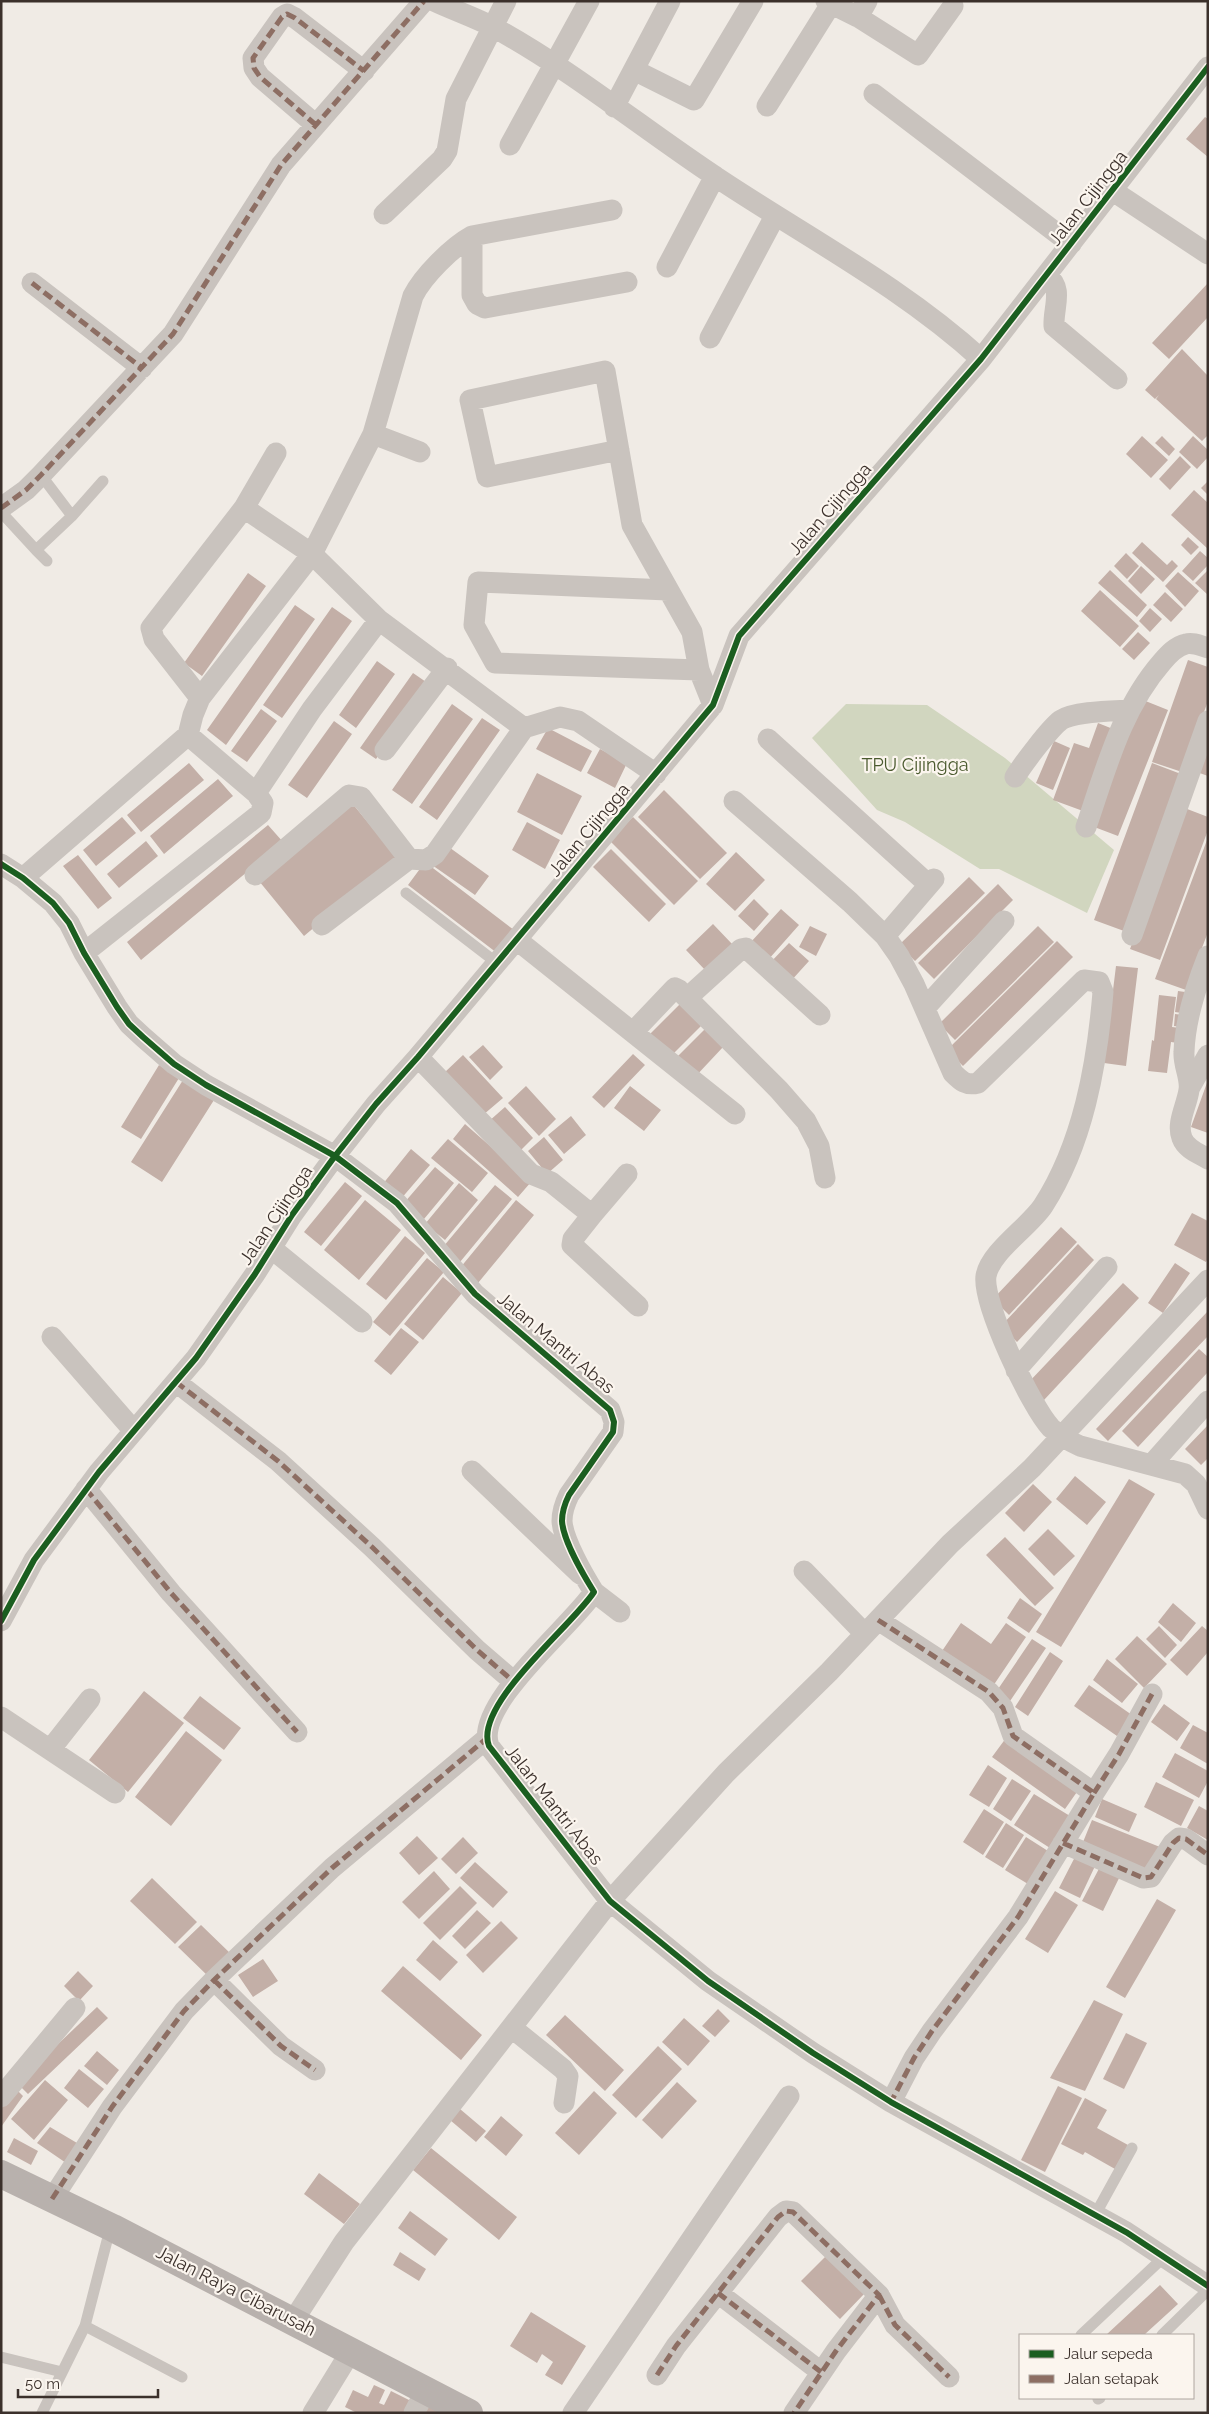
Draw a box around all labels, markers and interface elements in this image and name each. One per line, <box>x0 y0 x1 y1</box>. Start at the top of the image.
street label: Jalan Cijingga <box>1044 146 1131 249</box>
street label: Jalan Cijingga <box>784 458 875 559</box>
park label: TPU Cijingga <box>861 754 969 775</box>
street label: Jalan Cijingga <box>544 779 634 880</box>
street label: Jalan Cijingga <box>235 1161 316 1268</box>
street label: Jalan Mantri Abas <box>494 1288 619 1398</box>
street label: Jalan Mantri Abas <box>501 1741 608 1869</box>
street label: Jalan Raya Cibarusah <box>153 2241 320 2340</box>
legend <box>1019 2334 1194 2399</box>
text: Jalur sepeda <box>1064 2345 1153 2363</box>
scale bar <box>18 2366 158 2398</box>
text: Jalan setapak <box>1064 2370 1159 2388</box>
text: 50 m <box>25 2375 60 2393</box>

